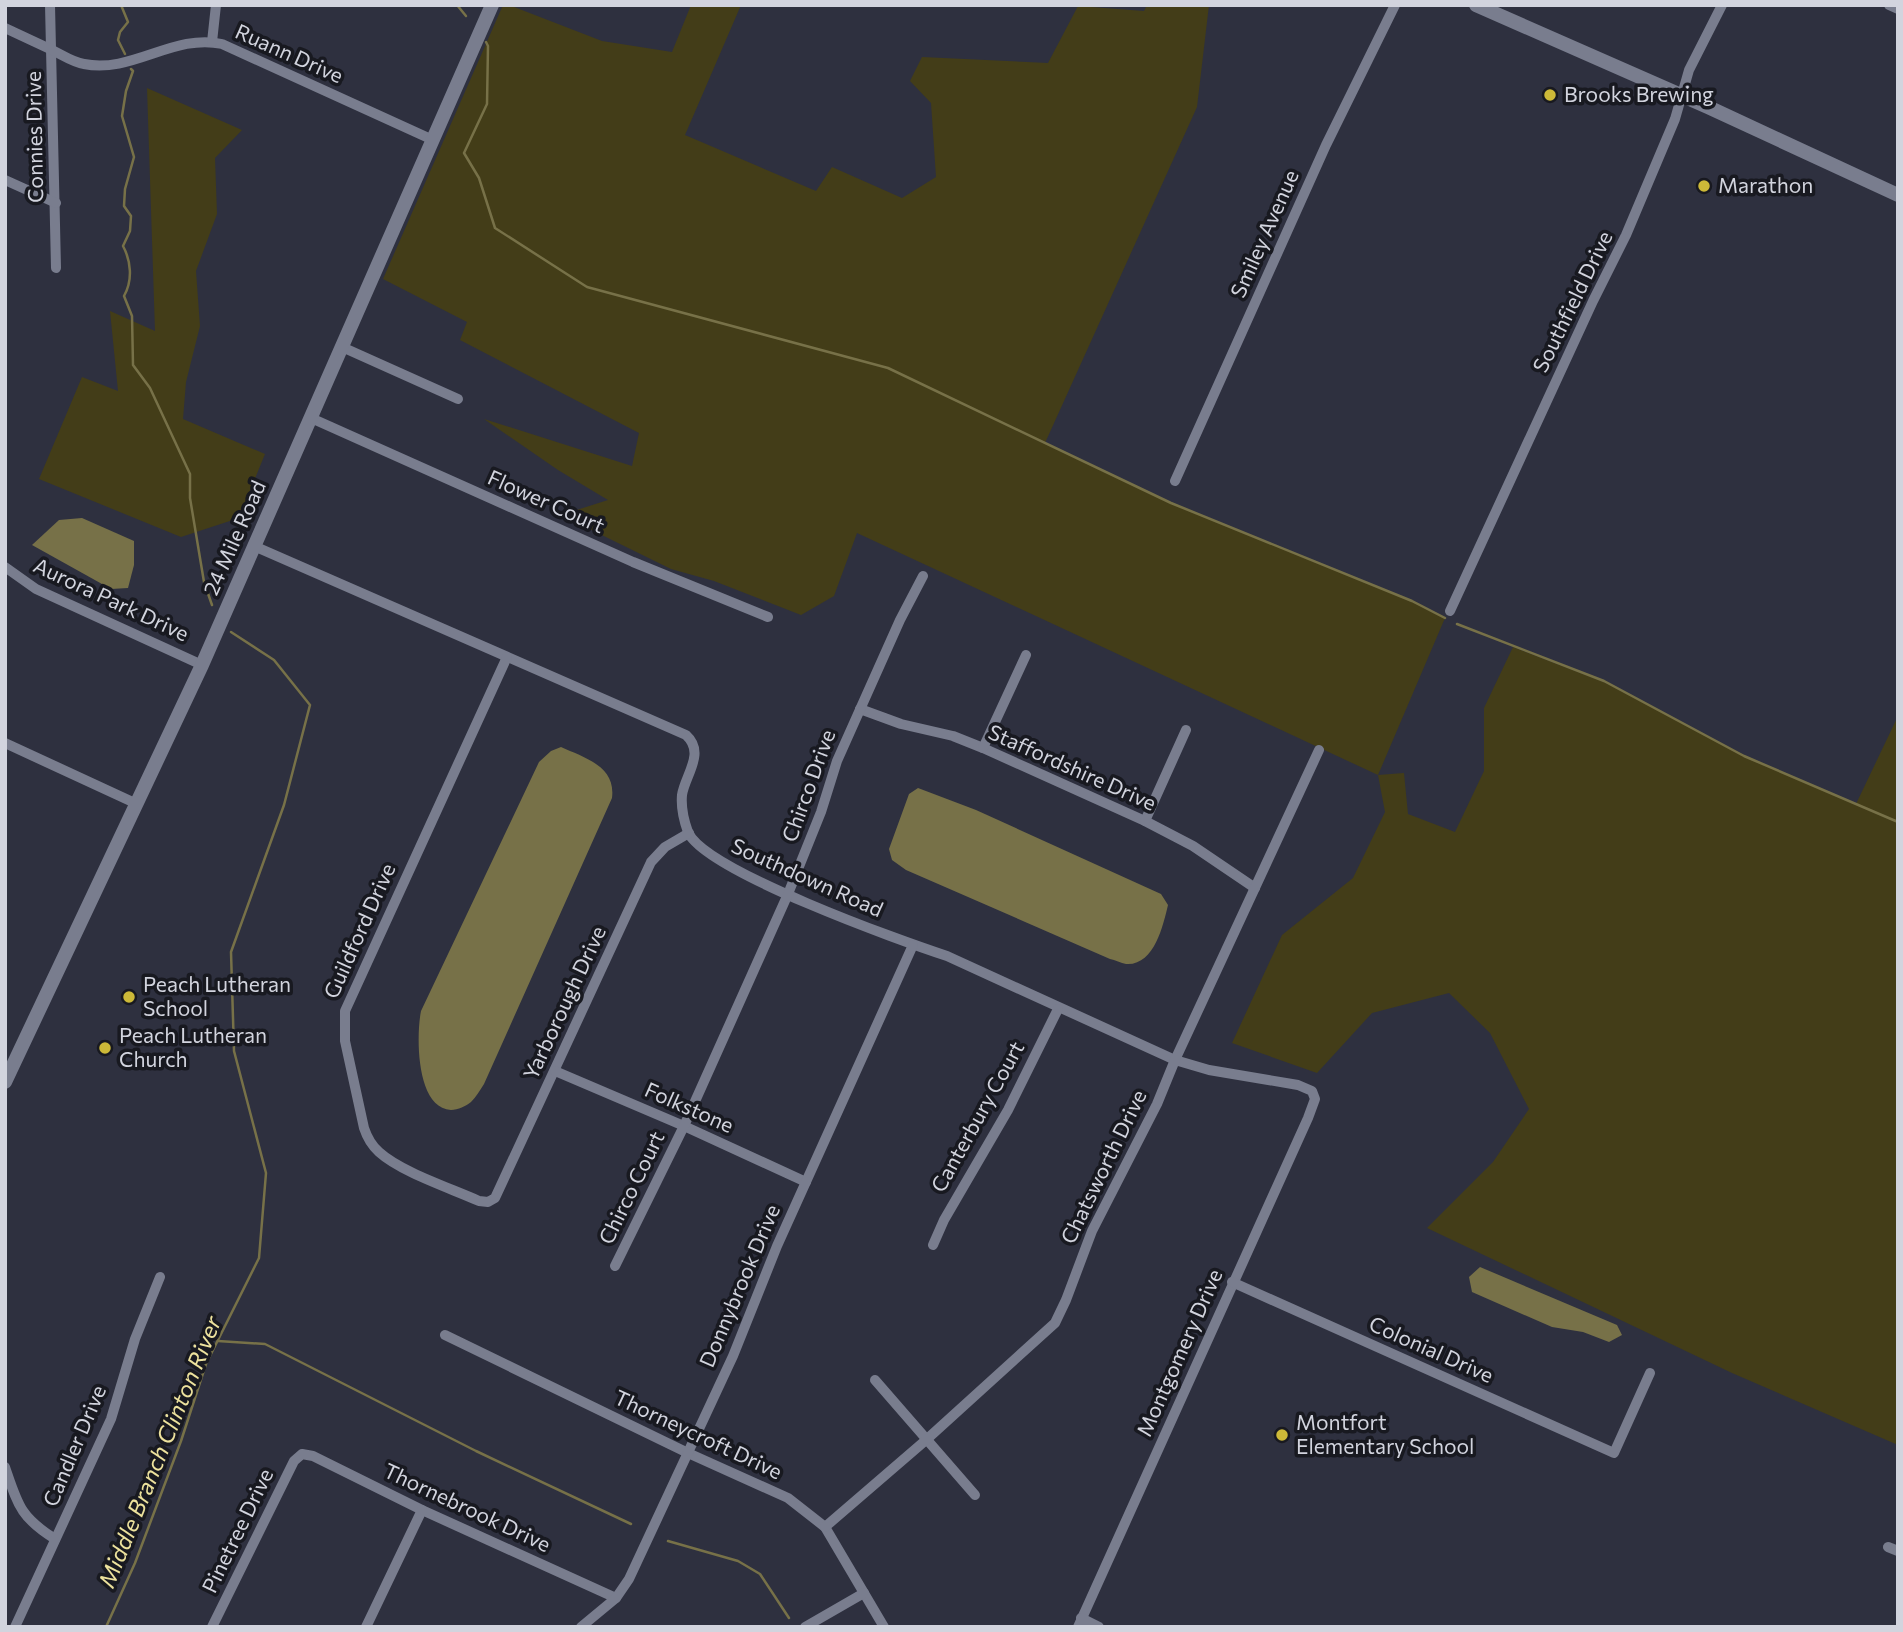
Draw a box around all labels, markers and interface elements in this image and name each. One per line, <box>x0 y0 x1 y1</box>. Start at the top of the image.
street label: Ruann Drive <box>232 18 347 88</box>
street label: Connies Drive <box>20 71 47 203</box>
place label: Brooks Brewing <box>1564 81 1714 106</box>
marker: Brooks Brewing <box>1542 87 1558 103</box>
street label: Smiley Avenue <box>1224 166 1303 301</box>
place label: Marathon <box>1718 172 1813 197</box>
marker: Marathon <box>1696 178 1712 194</box>
street label: Southfield Drive <box>1527 227 1617 376</box>
street label: Flower Court <box>484 464 609 537</box>
street label: 24 Mile Road <box>197 476 270 599</box>
street label: Aurora Park Drive <box>30 552 193 646</box>
street label: Staffordshire Drive <box>985 718 1160 815</box>
street label: Chirco Drive <box>776 726 839 845</box>
street label: Southdown Road <box>728 832 887 921</box>
street label: Guildford Drive <box>318 859 400 1002</box>
street label: Yarborough Drive <box>517 922 610 1083</box>
place label: Peach Lutheran School <box>143 971 291 1020</box>
marker: Peach Lutheran School <box>121 989 137 1005</box>
place label: Peach Lutheran Church <box>119 1022 267 1071</box>
street label: Canterbury Court <box>925 1037 1028 1196</box>
marker: Peach Lutheran Church <box>97 1040 113 1056</box>
street label: Folkstone <box>641 1076 738 1137</box>
street label: Chatsworth Drive <box>1055 1085 1151 1247</box>
street label: Chirco Court <box>593 1127 669 1248</box>
street label: Donnybrook Drive <box>693 1200 784 1371</box>
street label: Montgomery Drive <box>1131 1265 1227 1440</box>
street label: Colonial Drive <box>1366 1310 1498 1387</box>
water label: Middle Branch Clinton River <box>92 1311 227 1591</box>
street label: Candler Drive <box>37 1381 110 1510</box>
street label: Thorneycroft Drive <box>611 1384 786 1483</box>
place label: Montfort Elementary School <box>1296 1409 1474 1458</box>
marker: Montfort Elementary School <box>1274 1427 1290 1443</box>
street label: Thornebrook Drive <box>380 1457 555 1556</box>
street label: Pinetree Drive <box>196 1464 277 1597</box>

